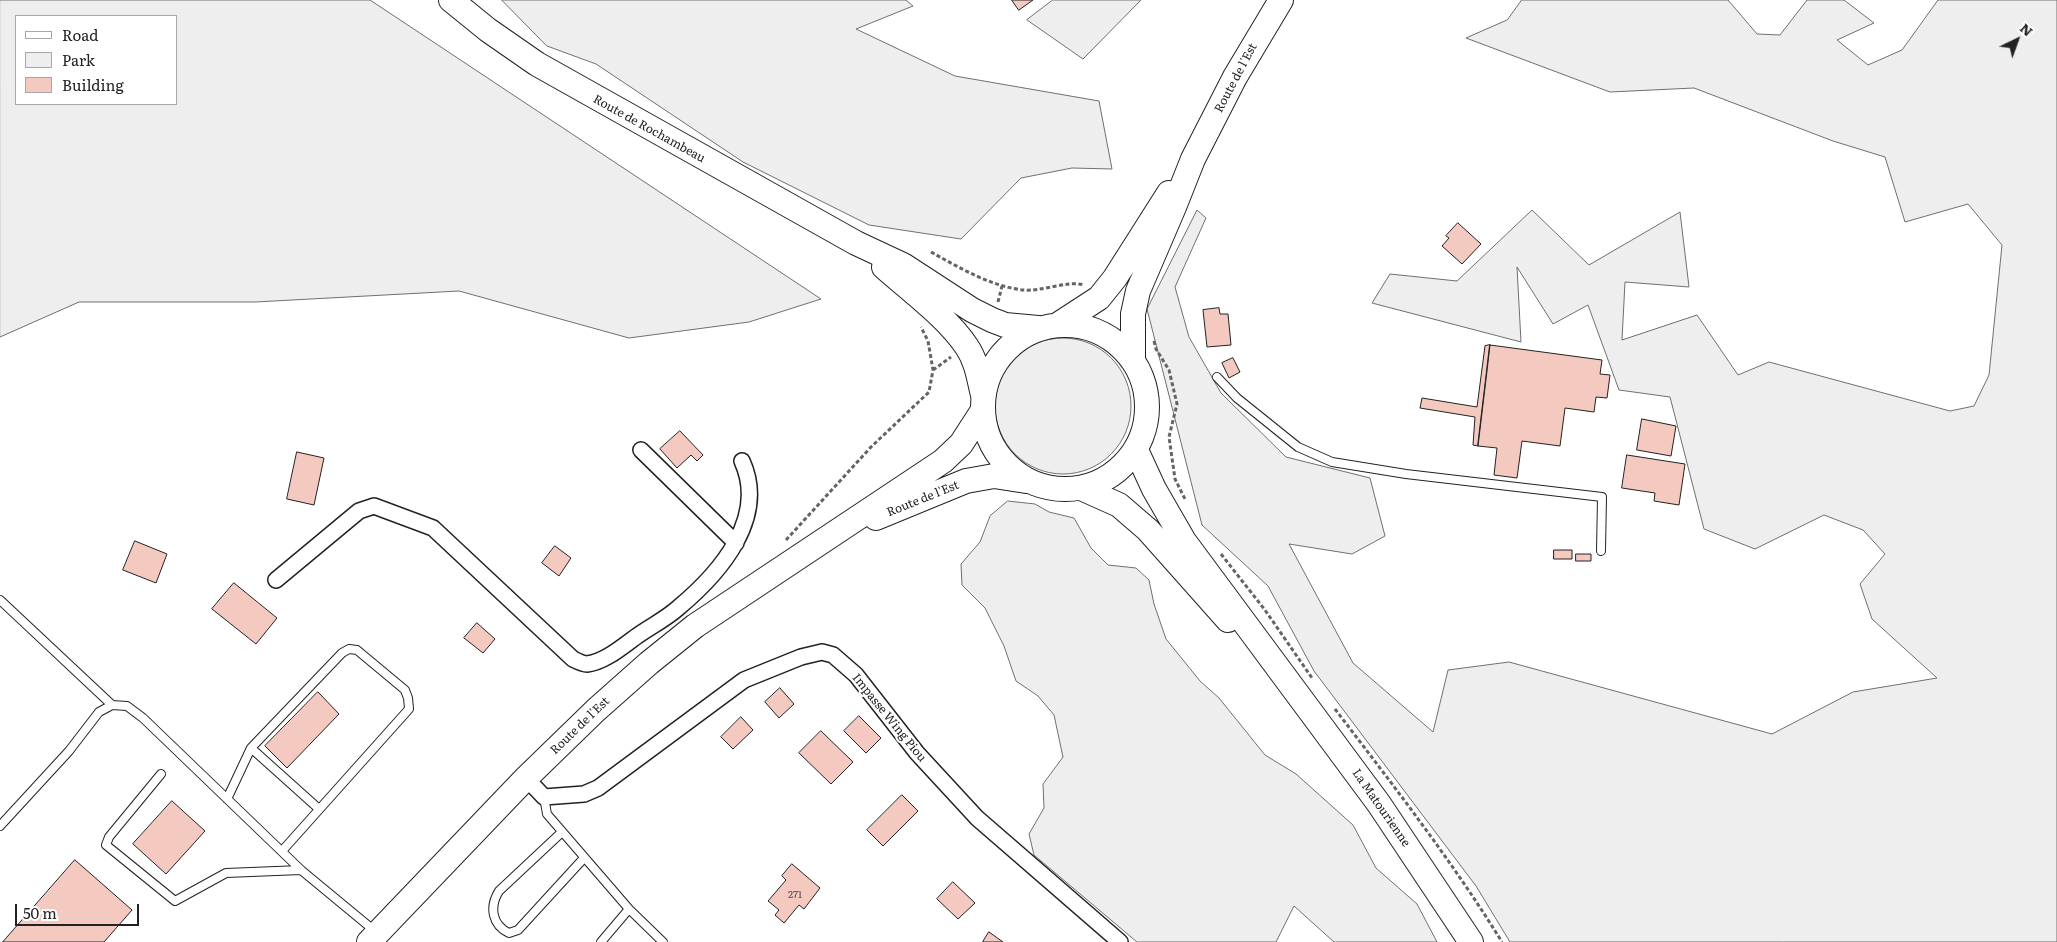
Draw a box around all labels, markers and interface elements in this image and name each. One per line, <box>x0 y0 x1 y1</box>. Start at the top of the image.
legend <box>15 15 178 105</box>
north arrow <box>1992 15 2042 65</box>
text: N <box>2016 17 2038 40</box>
text: Road <box>62 23 98 46</box>
street label: Route de l'Est <box>1212 41 1260 115</box>
text: Park <box>62 48 95 71</box>
text: Building <box>62 73 124 96</box>
street label: Route de Rochambeau <box>590 92 708 166</box>
street label: Route de l'Est <box>885 478 961 520</box>
street label: Impasse Wing Piou <box>849 671 929 765</box>
street label: Route de l'Est <box>547 694 613 758</box>
street label: La Matourienne <box>1349 766 1413 850</box>
house number: 271 <box>788 889 802 901</box>
scale bar <box>18 894 141 926</box>
text: 50 m <box>23 901 57 924</box>

